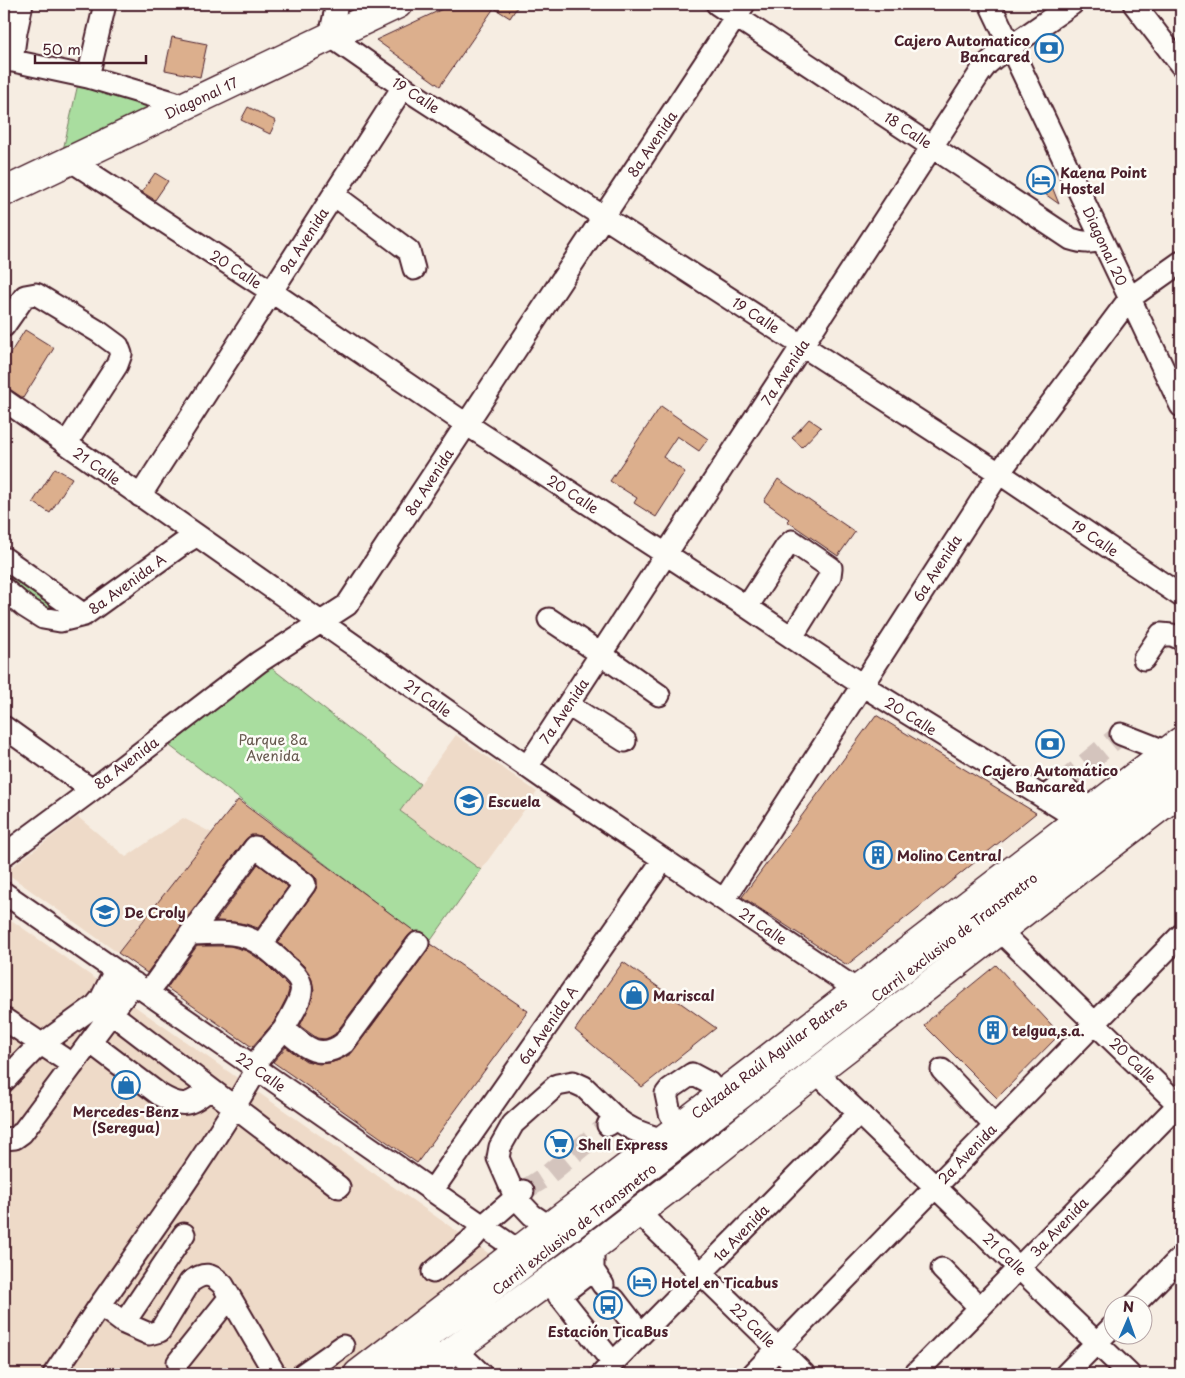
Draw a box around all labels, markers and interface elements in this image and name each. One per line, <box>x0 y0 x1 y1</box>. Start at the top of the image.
place label: Cajero Automatico Bancared <box>894 30 1031 67</box>
scale bar <box>35 32 146 64</box>
bank icon: Cajero Automatico Bancared <box>1034 33 1064 63</box>
text: 50 m <box>42 37 81 60</box>
street label: Diagonal 17 <box>161 71 242 124</box>
street label: 19 Calle <box>388 72 444 118</box>
street label: 8a Avenida <box>622 106 682 181</box>
street label: 18 Calle <box>880 107 936 153</box>
place label: Kaena Point Hostel <box>1060 162 1147 199</box>
hotel icon: Kaena Point Hostel <box>1026 165 1056 195</box>
street label: 9a Avenida <box>274 203 334 279</box>
street label: Diagonal 20 <box>1077 203 1133 289</box>
street label: 20 Calle <box>206 244 266 294</box>
street label: 19 Calle <box>728 292 784 338</box>
street label: 7a Avenida <box>756 335 814 409</box>
street label: 21 Calle <box>69 442 125 490</box>
street label: 8a Avenida <box>399 444 459 520</box>
street label: 20 Calle <box>543 469 603 519</box>
street label: 19 Calle <box>1067 514 1123 562</box>
street label: 6a Avenida <box>907 530 967 606</box>
street label: 8a Avenida A <box>84 548 170 619</box>
street label: 21 Calle <box>400 674 456 722</box>
street label: 7a Avenida <box>534 674 594 748</box>
street label: 20 Calle <box>881 692 941 740</box>
park label: Parque 8a Avenida <box>238 729 308 766</box>
bank icon: Cajero Automático Bancared <box>1035 729 1065 759</box>
street label: 8a Avenida <box>89 732 163 794</box>
place label: Cajero Automático Bancared <box>982 760 1118 797</box>
school or university icon: Escuela <box>454 786 484 816</box>
place label: Escuela <box>488 791 541 812</box>
building icon: Molino Central <box>863 840 893 870</box>
place label: Molino Central <box>897 845 1002 866</box>
street label: Carril exclusivo de Transmetro <box>866 867 1042 1007</box>
school or university icon: De Croly <box>90 897 120 927</box>
place label: De Croly <box>124 902 186 923</box>
street label: 21 Calle <box>735 902 791 950</box>
shop icon: Mariscal <box>619 980 649 1010</box>
street label: 6a Avenida A <box>513 981 583 1069</box>
place label: Mariscal <box>653 985 715 1006</box>
street label: Calzada Raúl Aguilar Batres <box>687 992 851 1124</box>
building icon: telgua,s.a. <box>978 1015 1008 1045</box>
place label: telgua,s.a. <box>1012 1020 1085 1041</box>
street label: 20 Calle <box>1105 1032 1161 1088</box>
street label: 22 Calle <box>232 1047 290 1097</box>
shop icon: Mercedes-Benz (Seregua) <box>111 1070 141 1100</box>
place label: Mercedes-Benz (Seregua) <box>73 1101 179 1138</box>
street label: 2a Avenida <box>933 1119 1001 1189</box>
supermarket icon: Shell Express <box>544 1129 574 1159</box>
place label: Shell Express <box>578 1134 668 1155</box>
street label: Carril exclusivo de Transmetro <box>487 1158 661 1300</box>
street label: 3a Avenida <box>1025 1192 1093 1262</box>
street label: 1a Avenida <box>708 1199 774 1266</box>
street label: 21 Calle <box>978 1228 1032 1280</box>
hotel icon: Hotel en Ticabus <box>627 1267 657 1297</box>
place label: Hotel en Ticabus <box>661 1272 778 1293</box>
bus stop icon: Estación TicaBus <box>593 1290 623 1320</box>
north arrow <box>1102 1296 1152 1346</box>
text: N <box>1123 1296 1134 1317</box>
street label: 22 Calle <box>725 1298 781 1352</box>
place label: Estación TicaBus <box>548 1321 668 1342</box>

